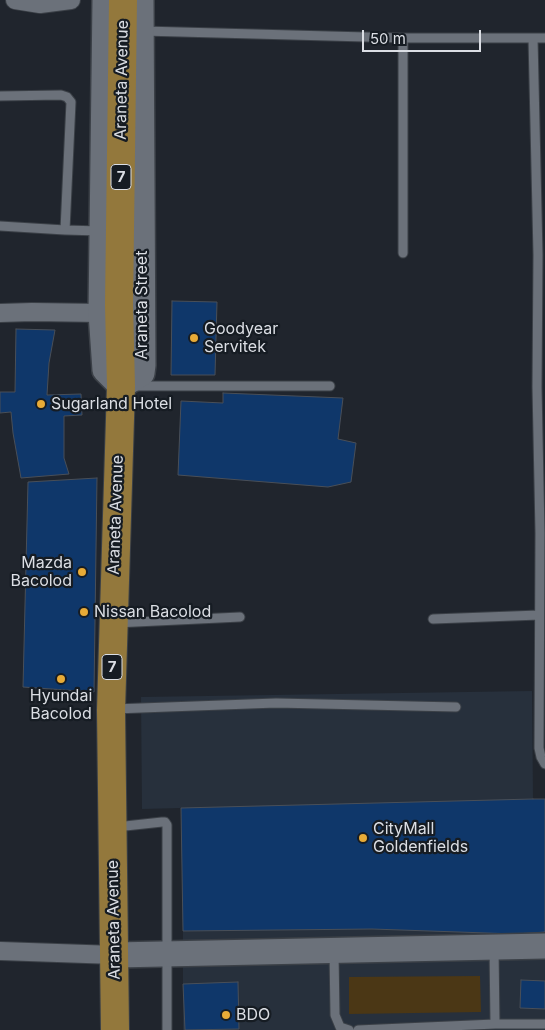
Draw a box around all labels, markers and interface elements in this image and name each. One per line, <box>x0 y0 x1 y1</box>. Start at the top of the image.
street label: Araneta Avenue <box>111 20 133 140</box>
scale bar <box>365 20 484 52</box>
text: 50 m <box>370 29 406 48</box>
road number: 7 <box>111 164 131 190</box>
street label: Araneta Street <box>132 251 152 359</box>
place label: Goodyear Servitek <box>204 319 278 357</box>
marker: Goodyear Servitek <box>188 332 200 344</box>
place label: Sugarland Hotel <box>51 394 172 414</box>
marker: Sugarland Hotel <box>35 398 47 410</box>
street label: Araneta Avenue <box>104 455 128 575</box>
place label: Mazda Bacolod <box>11 553 72 591</box>
marker: Mazda Bacolod <box>76 566 88 578</box>
place label: Nissan Bacolod <box>94 602 211 622</box>
marker: Nissan Bacolod <box>78 606 90 618</box>
road number: 7 <box>102 654 122 680</box>
marker: Hyundai Bacolod <box>55 673 67 685</box>
place label: Hyundai Bacolod <box>30 686 92 724</box>
place label: CityMall Goldenfields <box>373 819 468 857</box>
marker: CityMall Goldenfields <box>357 832 369 844</box>
street label: Araneta Avenue <box>103 860 125 980</box>
place label: BDO <box>236 1005 270 1025</box>
marker: BDO <box>220 1009 232 1021</box>

